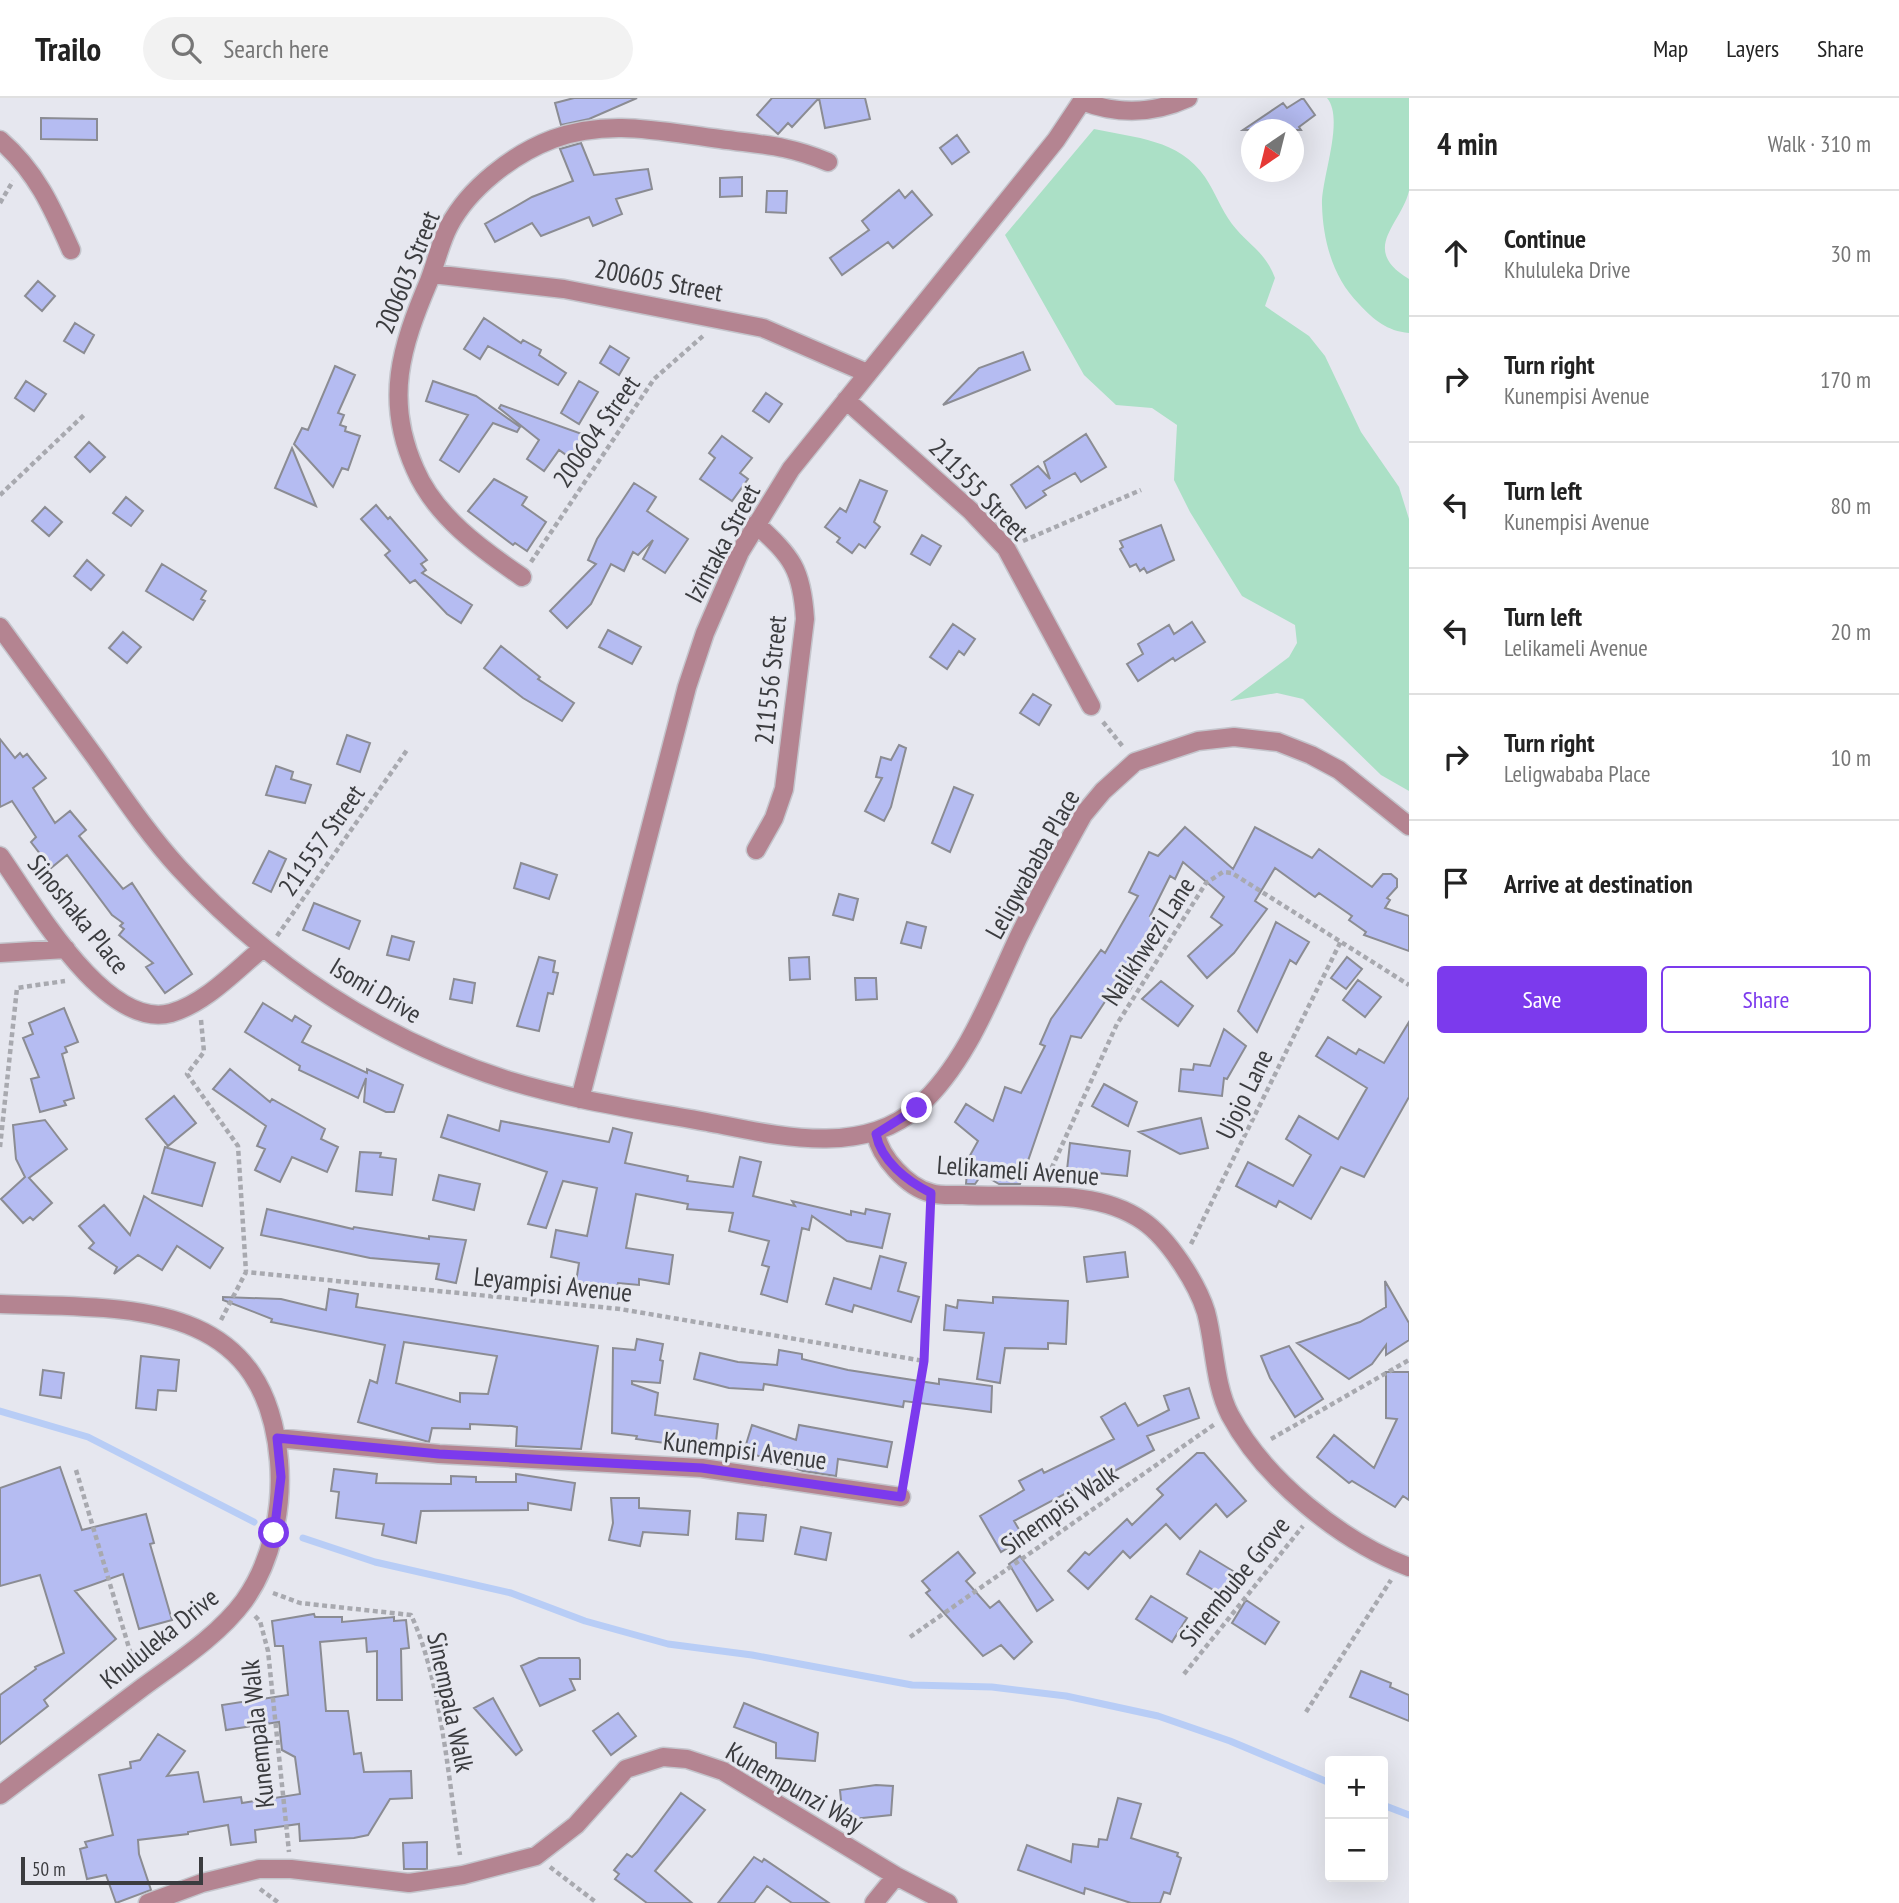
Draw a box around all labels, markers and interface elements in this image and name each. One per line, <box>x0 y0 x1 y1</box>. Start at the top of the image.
search box <box>143 17 633 80</box>
text: Trailo <box>35 27 101 70</box>
icon: search <box>167 29 205 67</box>
text: Search here <box>223 32 329 65</box>
text: Map <box>1653 33 1688 64</box>
text: Layers <box>1726 33 1779 64</box>
text: Share <box>1817 33 1864 64</box>
north arrow <box>1241 119 1304 182</box>
text: 4 min <box>1437 124 1498 163</box>
text: Walk · 310 m <box>1768 129 1871 158</box>
street label: 200603 Street <box>367 206 447 338</box>
text: Continue <box>1504 222 1586 255</box>
icon: ahead <box>1437 234 1475 272</box>
text: 30 m <box>1830 239 1871 268</box>
street label: 200605 Street <box>592 251 726 309</box>
text: Khululeka Drive <box>1504 255 1630 284</box>
text: Turn right <box>1504 348 1595 381</box>
icon: right <box>1437 360 1475 398</box>
text: 170 m <box>1820 365 1871 394</box>
street label: 200604 Street <box>545 368 647 494</box>
text: Kunempisi Avenue <box>1504 381 1650 410</box>
street label: 211555 Street <box>922 431 1036 547</box>
text: Turn left <box>1504 474 1582 507</box>
street label: Izintaka Street <box>677 478 767 608</box>
icon: left <box>1437 486 1475 524</box>
text: 80 m <box>1830 491 1871 520</box>
text: Kunempisi Avenue <box>1504 507 1650 536</box>
text: Turn left <box>1504 600 1582 633</box>
icon: left <box>1437 612 1475 650</box>
street label: 211556 Street <box>747 614 793 746</box>
text: 20 m <box>1830 617 1871 646</box>
text: Lelikameli Avenue <box>1504 633 1648 662</box>
text: Turn right <box>1504 726 1595 759</box>
icon: right <box>1437 738 1475 776</box>
text: 10 m <box>1830 743 1871 772</box>
text: Leligwababa Place <box>1504 759 1651 788</box>
street label: 211557 Street <box>271 778 371 902</box>
street label: Leligwababa Place <box>977 784 1087 944</box>
street label: Sinoshaka Place <box>21 848 137 980</box>
icon: arrive <box>1437 864 1475 902</box>
text: Arrive at destination <box>1504 867 1693 900</box>
street label: Nalikhwezi Lane <box>1094 870 1202 1012</box>
street label: Isomi Drive <box>324 950 428 1030</box>
button: Save <box>1437 966 1647 1033</box>
button: Share <box>1661 966 1871 1033</box>
street label: Ujojo Lane <box>1208 1044 1280 1144</box>
route end <box>901 1092 932 1123</box>
street label: Lelikameli Avenue <box>936 1148 1100 1192</box>
street label: Leyampisi Avenue <box>472 1259 634 1309</box>
street label: Kunempisi Avenue <box>661 1424 829 1476</box>
street label: Sinempisi Walk <box>994 1457 1124 1561</box>
street label: Sinembube Grove <box>1172 1509 1296 1653</box>
route start <box>258 1517 289 1548</box>
street label: Khululeka Drive <box>93 1580 225 1696</box>
street label: Sinempala Walk <box>420 1629 482 1775</box>
street label: Kunempala Walk <box>233 1658 281 1810</box>
street label: Kunempunzi Way <box>720 1734 870 1840</box>
map controls <box>1325 1756 1388 1882</box>
button: + <box>1325 1756 1388 1819</box>
button: − <box>1325 1819 1388 1882</box>
scale bar <box>21 1854 203 1886</box>
text: 50 m <box>32 1857 66 1881</box>

